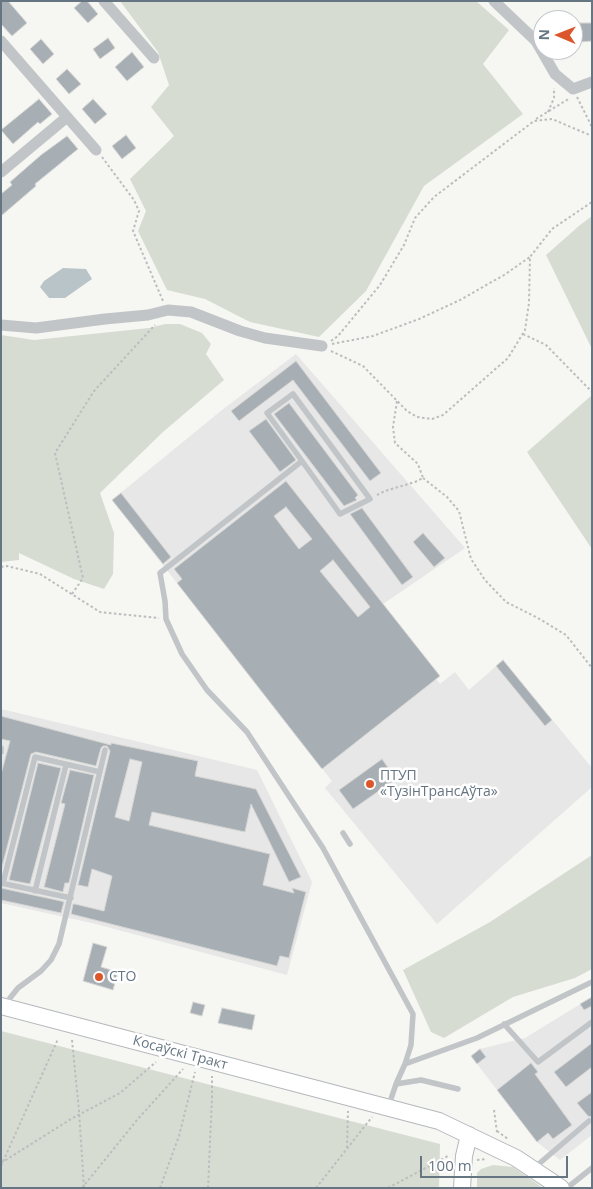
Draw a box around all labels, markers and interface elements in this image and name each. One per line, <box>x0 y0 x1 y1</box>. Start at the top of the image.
north arrow <box>533 10 583 60</box>
text: N <box>534 29 553 41</box>
place label: ПТУП «ТузінТрансАўта» <box>380 768 498 800</box>
marker: ПТУП «ТузінТрансАўта» <box>364 778 376 790</box>
place label: СТО <box>109 969 136 985</box>
marker: СТО <box>93 971 105 983</box>
street label: Косаўскі Тракт <box>131 1032 229 1074</box>
scale bar <box>423 1146 570 1178</box>
text: 100 m <box>428 1155 472 1175</box>

